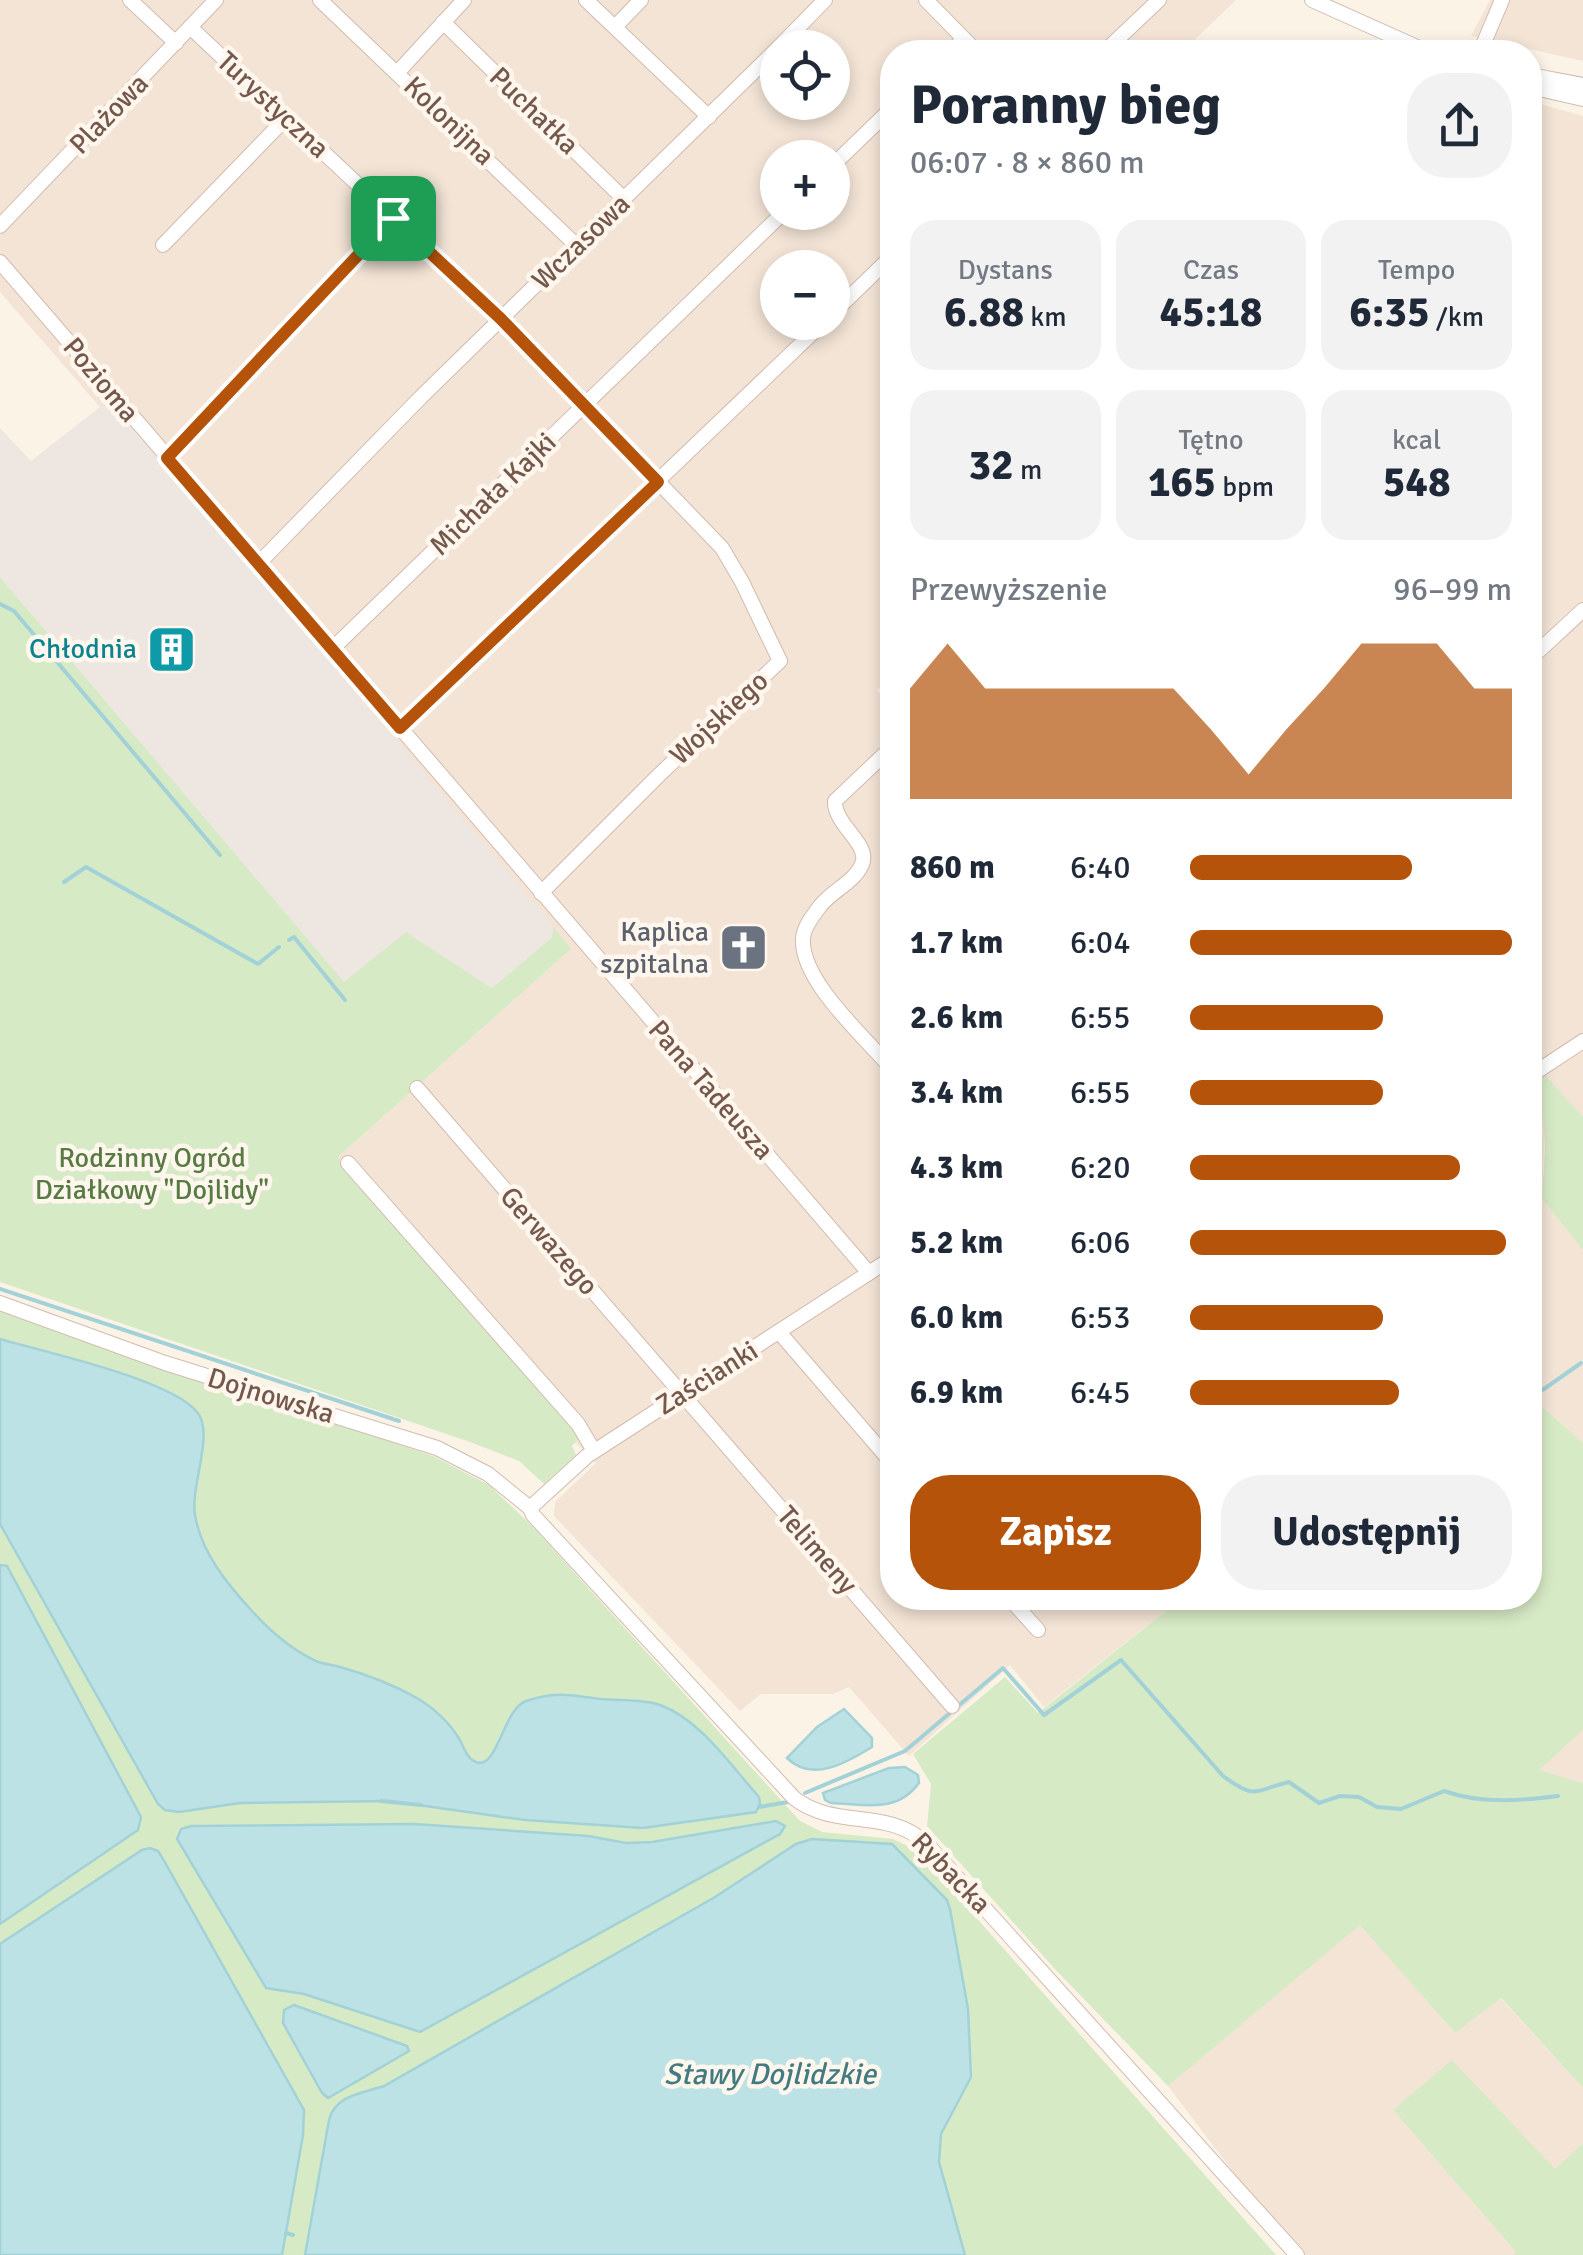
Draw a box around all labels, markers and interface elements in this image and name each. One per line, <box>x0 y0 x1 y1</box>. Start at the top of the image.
map controls <box>760 30 850 340</box>
button: locate <box>760 30 850 120</box>
street label: Turystyczna <box>210 44 336 166</box>
street label: Puchatka <box>482 60 586 162</box>
street label: Plażowa <box>62 67 156 161</box>
street label: Kolonijna <box>396 69 502 173</box>
text: Poranny bieg <box>910 71 1221 139</box>
button: share <box>1407 73 1512 178</box>
button: + <box>760 140 850 230</box>
text: 06:07 · 8 × 860 m <box>910 143 1145 182</box>
pin <box>351 176 436 261</box>
street label: Wczasowa <box>525 187 637 297</box>
icon: arrive <box>366 191 421 246</box>
button: − <box>760 250 850 340</box>
text: Dystans <box>958 253 1053 287</box>
text: Czas <box>1183 253 1239 287</box>
text: Tempo <box>1378 253 1455 287</box>
text: 6.88 <box>944 287 1024 338</box>
text: 45:18 <box>1159 287 1263 338</box>
text: 6:35 <box>1349 287 1430 338</box>
text: km <box>1024 300 1067 334</box>
text: /km <box>1430 300 1484 334</box>
street label: Pozioma <box>56 331 146 429</box>
text: Tętno <box>1178 423 1244 457</box>
text: kcal <box>1392 423 1441 457</box>
street label: Michała Kajki <box>423 425 563 563</box>
text: 32 <box>968 440 1014 491</box>
text: m <box>1014 453 1042 487</box>
text: 165 <box>1148 457 1216 508</box>
text: 548 <box>1383 457 1451 508</box>
text: bpm <box>1216 470 1274 504</box>
text: Przewyższenie <box>910 570 1107 609</box>
text: 96–99 m <box>1393 570 1512 609</box>
building icon: Chłodnia <box>146 623 198 675</box>
place label: Chłodnia <box>29 632 137 666</box>
street label: Wojskiego <box>663 664 775 772</box>
text: 860 m <box>910 848 995 887</box>
text: 6:40 <box>1070 848 1130 887</box>
place label: Kaplica szpitalna <box>600 915 709 981</box>
church icon: Kaplica szpitalna <box>718 922 770 974</box>
text: 1.7 km <box>910 923 1003 962</box>
text: 6:04 <box>1070 923 1130 962</box>
text: 2.6 km <box>910 998 1003 1037</box>
text: 6:55 <box>1070 998 1130 1037</box>
street label: Pana Tadeusza <box>641 1013 781 1167</box>
text: 3.4 km <box>910 1073 1003 1112</box>
text: 6:55 <box>1070 1073 1130 1112</box>
park label: Rodzinny Ogród Działkowy "Dojlidy" <box>35 1141 269 1207</box>
text: 4.3 km <box>910 1148 1003 1187</box>
text: 6:20 <box>1070 1148 1130 1187</box>
street label: Gerwazego <box>493 1180 605 1302</box>
text: 5.2 km <box>910 1223 1003 1262</box>
text: 6:06 <box>1070 1223 1130 1262</box>
text: 6.0 km <box>910 1298 1003 1337</box>
text: 6:53 <box>1070 1298 1130 1337</box>
street label: Zaścianki <box>650 1333 764 1423</box>
street label: Dojnowska <box>203 1361 339 1431</box>
text: 6.9 km <box>910 1373 1003 1412</box>
text: 6:45 <box>1070 1373 1130 1412</box>
button: Zapisz <box>910 1475 1201 1590</box>
button: Udostępnij <box>1221 1475 1512 1590</box>
street label: Telimeny <box>770 1499 864 1601</box>
street label: Rybacka <box>904 1825 998 1921</box>
water label: Stawy Dojlidzkie <box>664 2056 878 2093</box>

